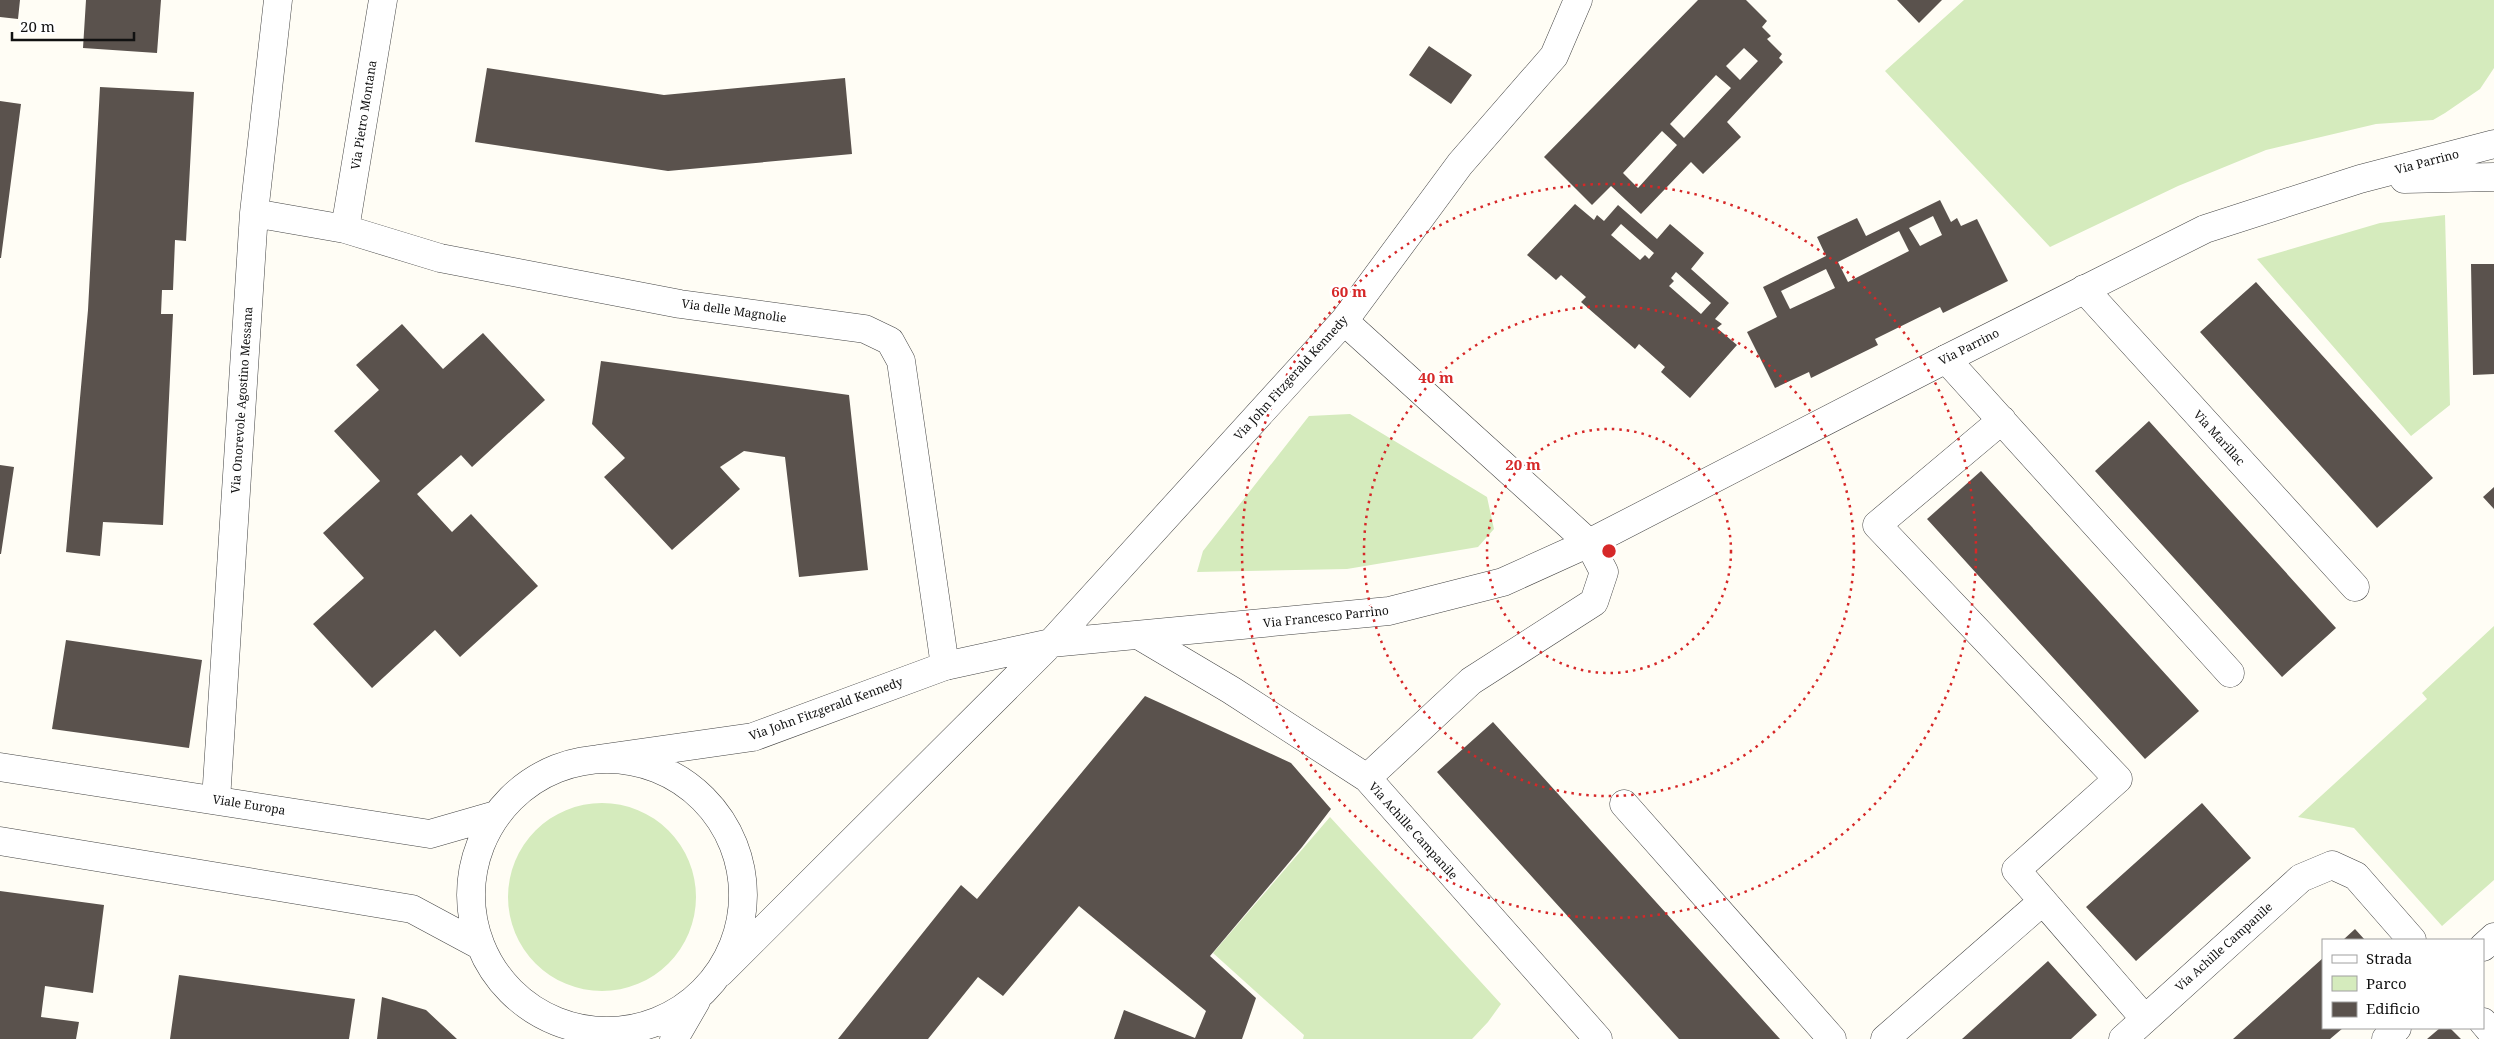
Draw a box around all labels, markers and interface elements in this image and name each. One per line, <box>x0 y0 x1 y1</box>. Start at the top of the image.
scale bar <box>12 10 135 42</box>
text: 20 m <box>20 16 55 36</box>
street label: Via Pietro Montana <box>346 59 381 171</box>
street label: Via Parrino <box>2393 145 2461 178</box>
text: 60 m <box>1331 281 1367 301</box>
street label: Via delle Magnolie <box>681 295 788 326</box>
street label: Via Onorevole Agostino Messana <box>226 306 257 494</box>
street label: Via John Fitzgerald Kennedy <box>1230 311 1352 444</box>
street label: Via Parrino <box>1936 324 2002 369</box>
text: 40 m <box>1418 367 1454 387</box>
street label: Via Marillac <box>2190 406 2249 469</box>
text: 20 m <box>1505 454 1541 474</box>
centre of rings <box>1600 542 1618 560</box>
street label: Via Francesco Parrino <box>1262 601 1390 632</box>
street label: Via John Fitzgerald Kennedy <box>746 673 905 744</box>
street label: Via Achille Campanile <box>1365 778 1462 883</box>
street label: Viale Europa <box>211 790 287 819</box>
street label: Via Achille Campanile <box>2171 898 2276 995</box>
legend <box>2322 939 2484 1029</box>
text: Strada <box>2366 948 2412 968</box>
text: Parco <box>2366 973 2407 993</box>
text: Edificio <box>2366 998 2420 1018</box>

